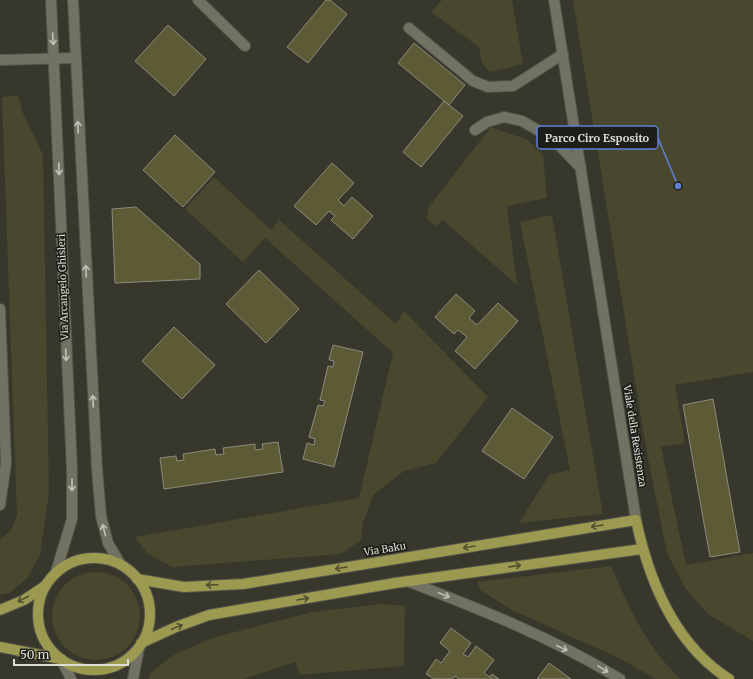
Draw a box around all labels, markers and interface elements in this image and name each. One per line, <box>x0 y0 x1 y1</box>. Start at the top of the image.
one-way arrow <box>49 32 57 45</box>
one-way arrow <box>75 121 82 134</box>
callout: Parco Ciro Esposito <box>537 126 658 149</box>
text: Parco Ciro Esposito <box>545 131 650 145</box>
one-way arrow <box>56 162 63 175</box>
street label: Via Arcangelo Ghisleri <box>55 234 71 341</box>
one-way arrow <box>82 265 90 278</box>
one-way arrow <box>62 348 70 361</box>
street label: Viale della Resistenza <box>620 383 650 488</box>
one-way arrow <box>89 395 97 408</box>
one-way arrow <box>68 478 76 491</box>
one-way arrow <box>591 523 604 531</box>
one-way arrow <box>100 524 108 537</box>
street label: Via Baku <box>362 539 407 559</box>
one-way arrow <box>463 543 476 551</box>
one-way arrow <box>508 562 521 570</box>
one-way arrow <box>334 564 347 572</box>
one-way arrow <box>206 582 219 589</box>
one-way arrow <box>437 592 449 599</box>
one-way arrow <box>296 595 309 603</box>
one-way arrow <box>17 596 29 604</box>
one-way arrow <box>171 623 183 631</box>
scale bar <box>14 641 128 667</box>
one-way arrow <box>556 645 568 652</box>
text: 50 m <box>20 647 49 662</box>
one-way arrow <box>597 665 608 673</box>

